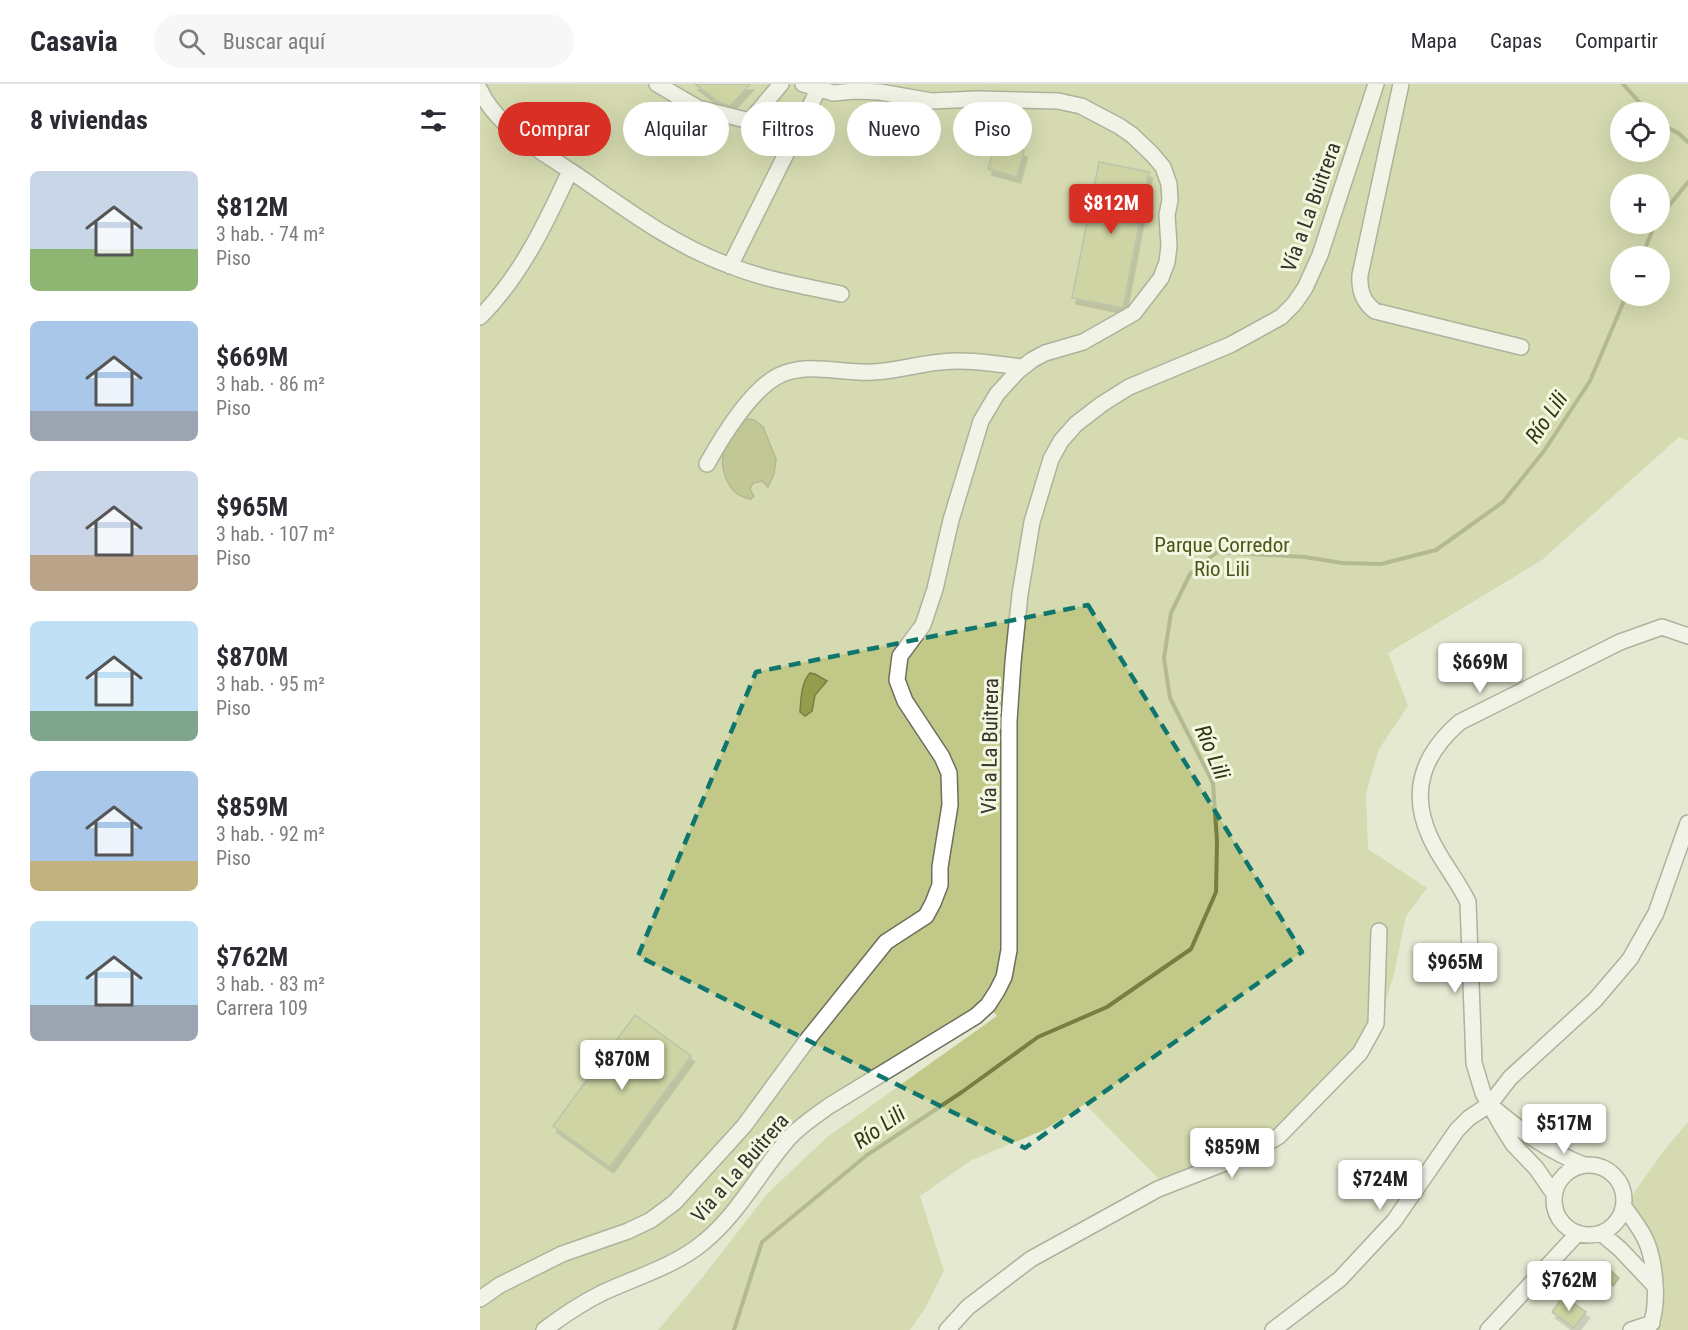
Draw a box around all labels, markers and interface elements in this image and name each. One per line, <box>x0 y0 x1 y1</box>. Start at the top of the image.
search box <box>154 14 574 68</box>
text: Casavia <box>30 25 118 58</box>
icon: search <box>175 25 208 58</box>
text: Buscar aquí <box>223 29 325 54</box>
text: Mapa <box>1411 29 1457 53</box>
text: Capas <box>1490 29 1542 53</box>
text: Compartir <box>1575 29 1658 53</box>
chip: Comprar <box>498 102 611 156</box>
chip: Alquilar <box>623 102 729 156</box>
chip: Filtros <box>741 102 835 156</box>
chip: Nuevo <box>847 102 941 156</box>
chip: Piso <box>953 102 1032 156</box>
map controls <box>1610 102 1670 306</box>
button: locate <box>1610 102 1670 162</box>
icon: filters <box>417 104 450 137</box>
text: 8 viviendas <box>30 105 148 135</box>
street label: Vía a La Buitrera <box>1276 139 1346 275</box>
button: + <box>1610 174 1670 234</box>
pin: $812M <box>1069 184 1153 235</box>
text: $812M <box>1083 191 1139 215</box>
text: $812M <box>216 192 288 222</box>
icon: home <box>78 195 150 267</box>
text: 3 hab. · 74 m² <box>216 222 325 246</box>
text: Piso <box>216 246 251 270</box>
button: − <box>1610 246 1670 306</box>
text: $669M <box>216 342 288 372</box>
icon: home <box>78 345 150 417</box>
text: 3 hab. · 86 m² <box>216 372 325 396</box>
water label: Río Lili <box>1520 387 1573 448</box>
text: Piso <box>216 396 251 420</box>
text: $965M <box>216 492 288 522</box>
icon: home <box>78 495 150 567</box>
text: 3 hab. · 107 m² <box>216 522 335 546</box>
park label: Parque Corredor Rio Lili <box>1154 533 1290 581</box>
text: Piso <box>216 546 251 570</box>
text: $870M <box>216 642 288 672</box>
pin: $669M <box>1438 643 1522 694</box>
icon: home <box>78 645 150 717</box>
text: $669M <box>1452 650 1508 674</box>
text: 3 hab. · 95 m² <box>216 672 325 696</box>
street label: Vía a La Buitrera <box>977 678 1003 814</box>
text: Piso <box>216 696 251 720</box>
water label: Río Lili <box>1190 721 1235 783</box>
text: $859M <box>216 792 288 822</box>
icon: home <box>78 795 150 867</box>
text: 3 hab. · 92 m² <box>216 822 325 846</box>
text: Piso <box>216 846 251 870</box>
text: $762M <box>216 942 288 972</box>
pin: $965M <box>1413 943 1497 994</box>
icon: home <box>78 945 150 1017</box>
text: $965M <box>1427 950 1483 974</box>
text: 3 hab. · 83 m² <box>216 972 325 996</box>
text: Carrera 109 <box>216 996 308 1020</box>
pin: $870M <box>580 1040 664 1091</box>
text: $870M <box>594 1047 650 1071</box>
water label: Río Lili <box>849 1101 910 1154</box>
pin: $517M <box>1522 1104 1606 1155</box>
street label: Vía a La Buitrera <box>686 1109 794 1227</box>
text: $517M <box>1536 1111 1592 1135</box>
pin: $859M <box>1190 1128 1274 1179</box>
text: $859M <box>1204 1135 1260 1159</box>
pin: $724M <box>1338 1160 1422 1211</box>
text: $724M <box>1352 1167 1408 1191</box>
pin: $762M <box>1527 1261 1611 1312</box>
text: $762M <box>1541 1268 1597 1292</box>

